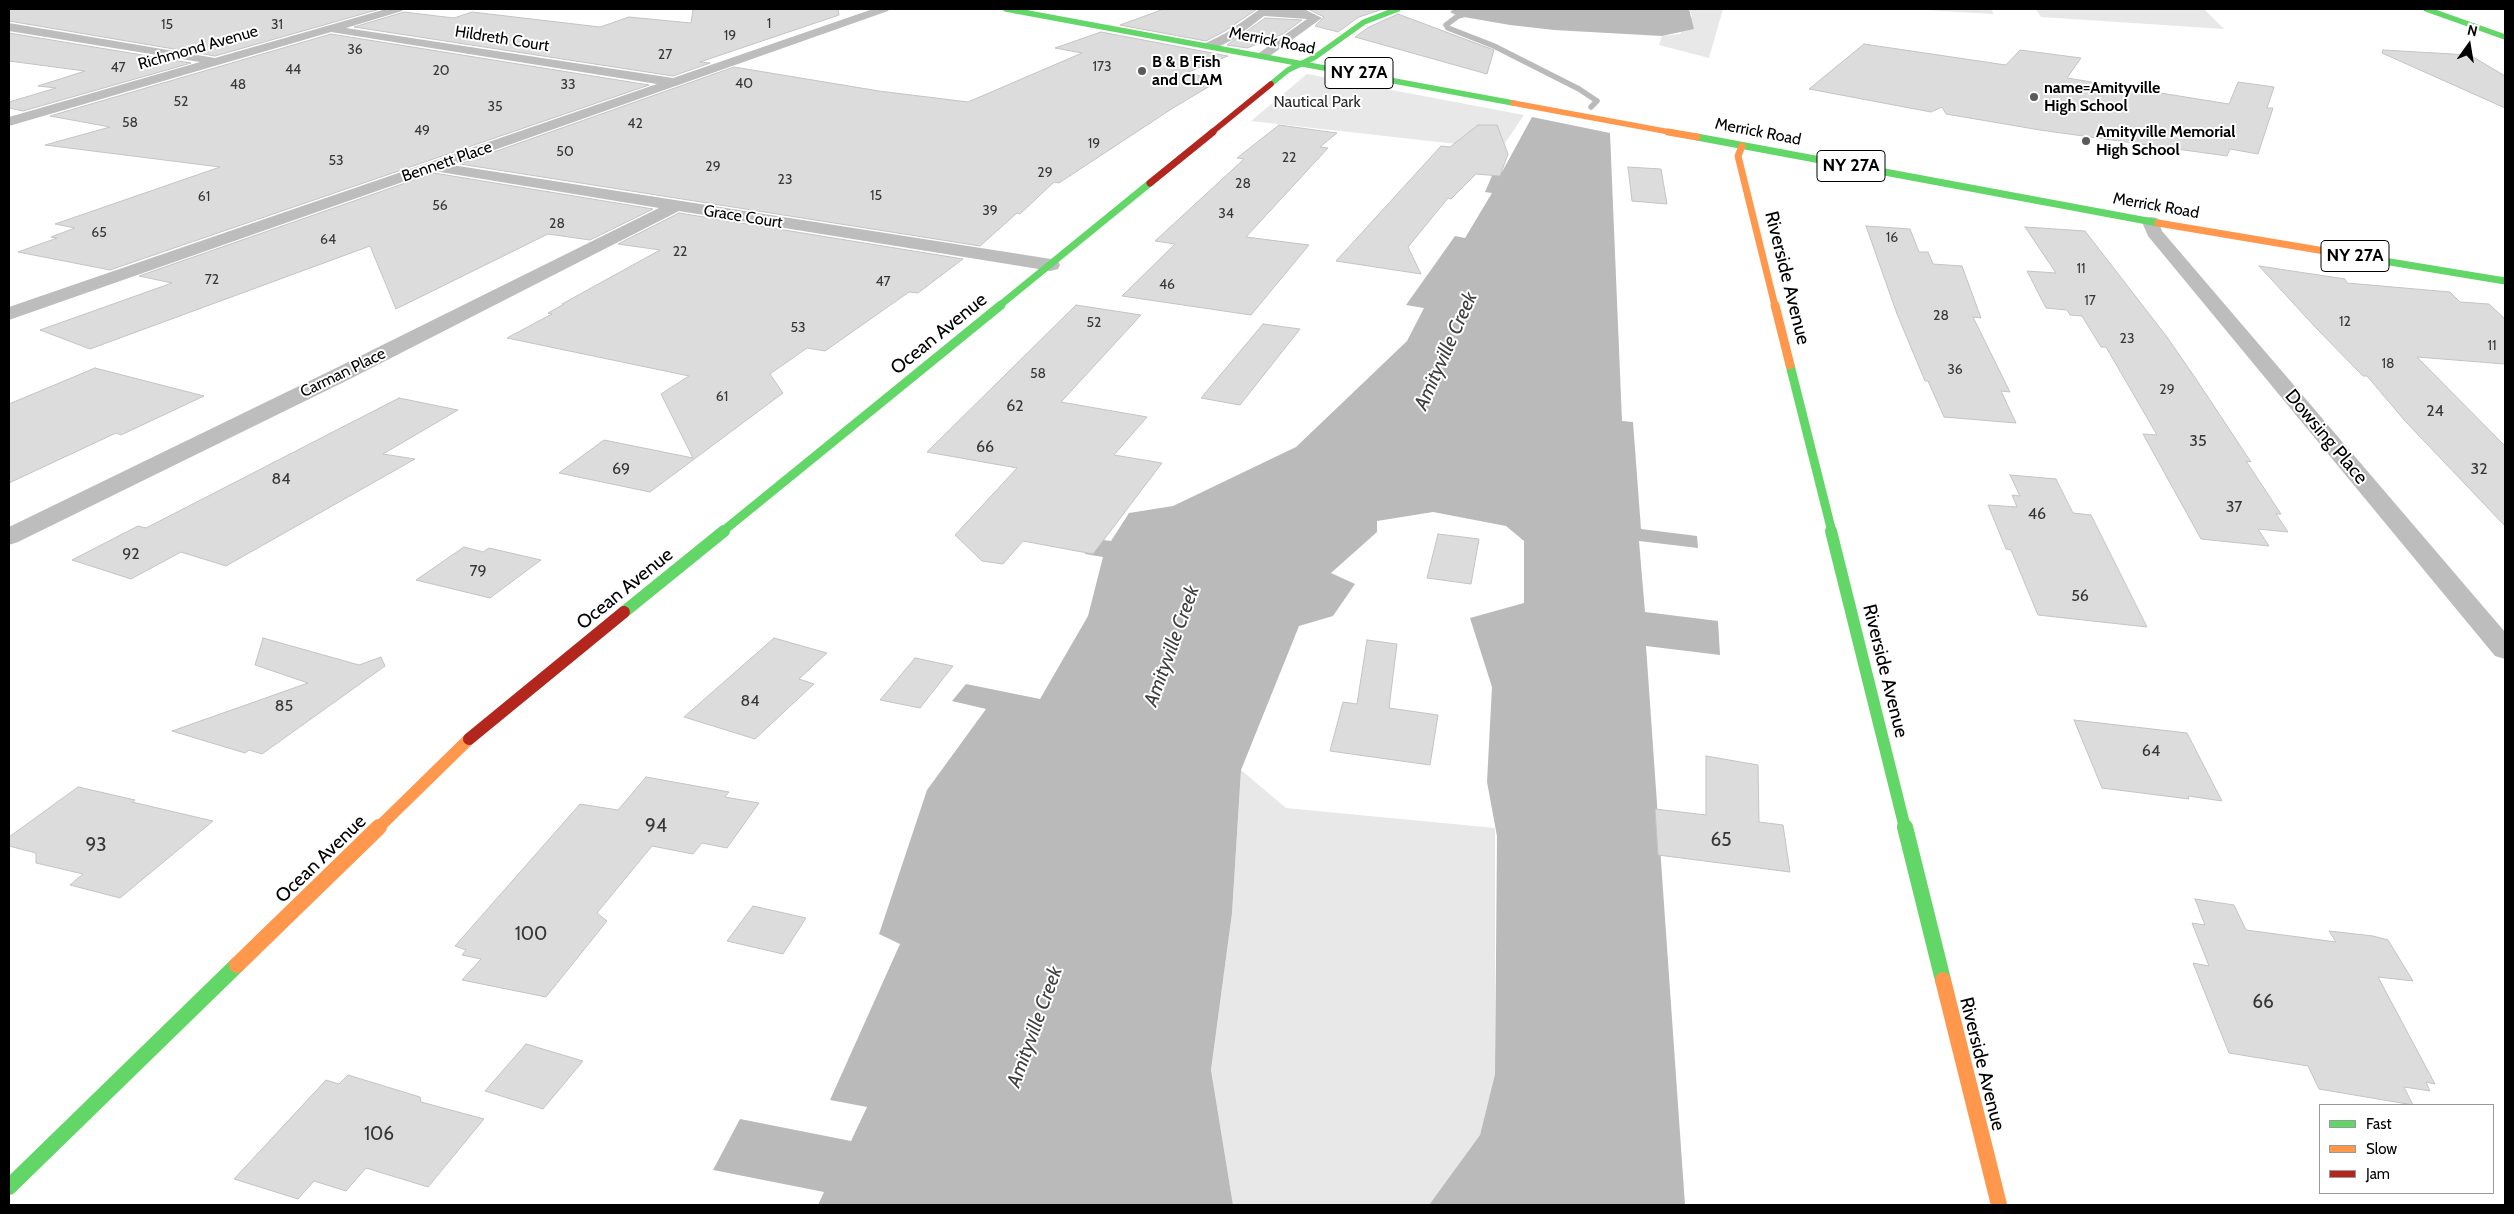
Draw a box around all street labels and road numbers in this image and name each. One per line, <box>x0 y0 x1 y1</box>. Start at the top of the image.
street label: Richmond Avenue <box>136 22 260 74</box>
street label: Hildreth Court <box>454 22 550 56</box>
street label: Merrick Road <box>1227 23 1317 59</box>
road number: NY 27A <box>1325 58 1393 88</box>
street label: Merrick Road <box>1713 114 1803 150</box>
street label: Bennett Place <box>399 138 495 186</box>
road number: NY 27A <box>1817 150 1885 182</box>
street label: Merrick Road <box>2111 189 2201 223</box>
street label: Grace Court <box>702 201 784 233</box>
street label: Riverside Avenue <box>1759 209 1815 347</box>
road number: NY 27A <box>2321 240 2389 272</box>
street label: Ocean Avenue <box>886 288 992 380</box>
street label: Carman Place <box>297 344 389 402</box>
street label: Dowsing Place <box>2280 385 2372 489</box>
street label: Ocean Avenue <box>572 543 678 635</box>
street label: Riverside Avenue <box>1857 602 1913 740</box>
street label: Ocean Avenue <box>271 810 371 908</box>
street label: Riverside Avenue <box>1954 995 2010 1133</box>

